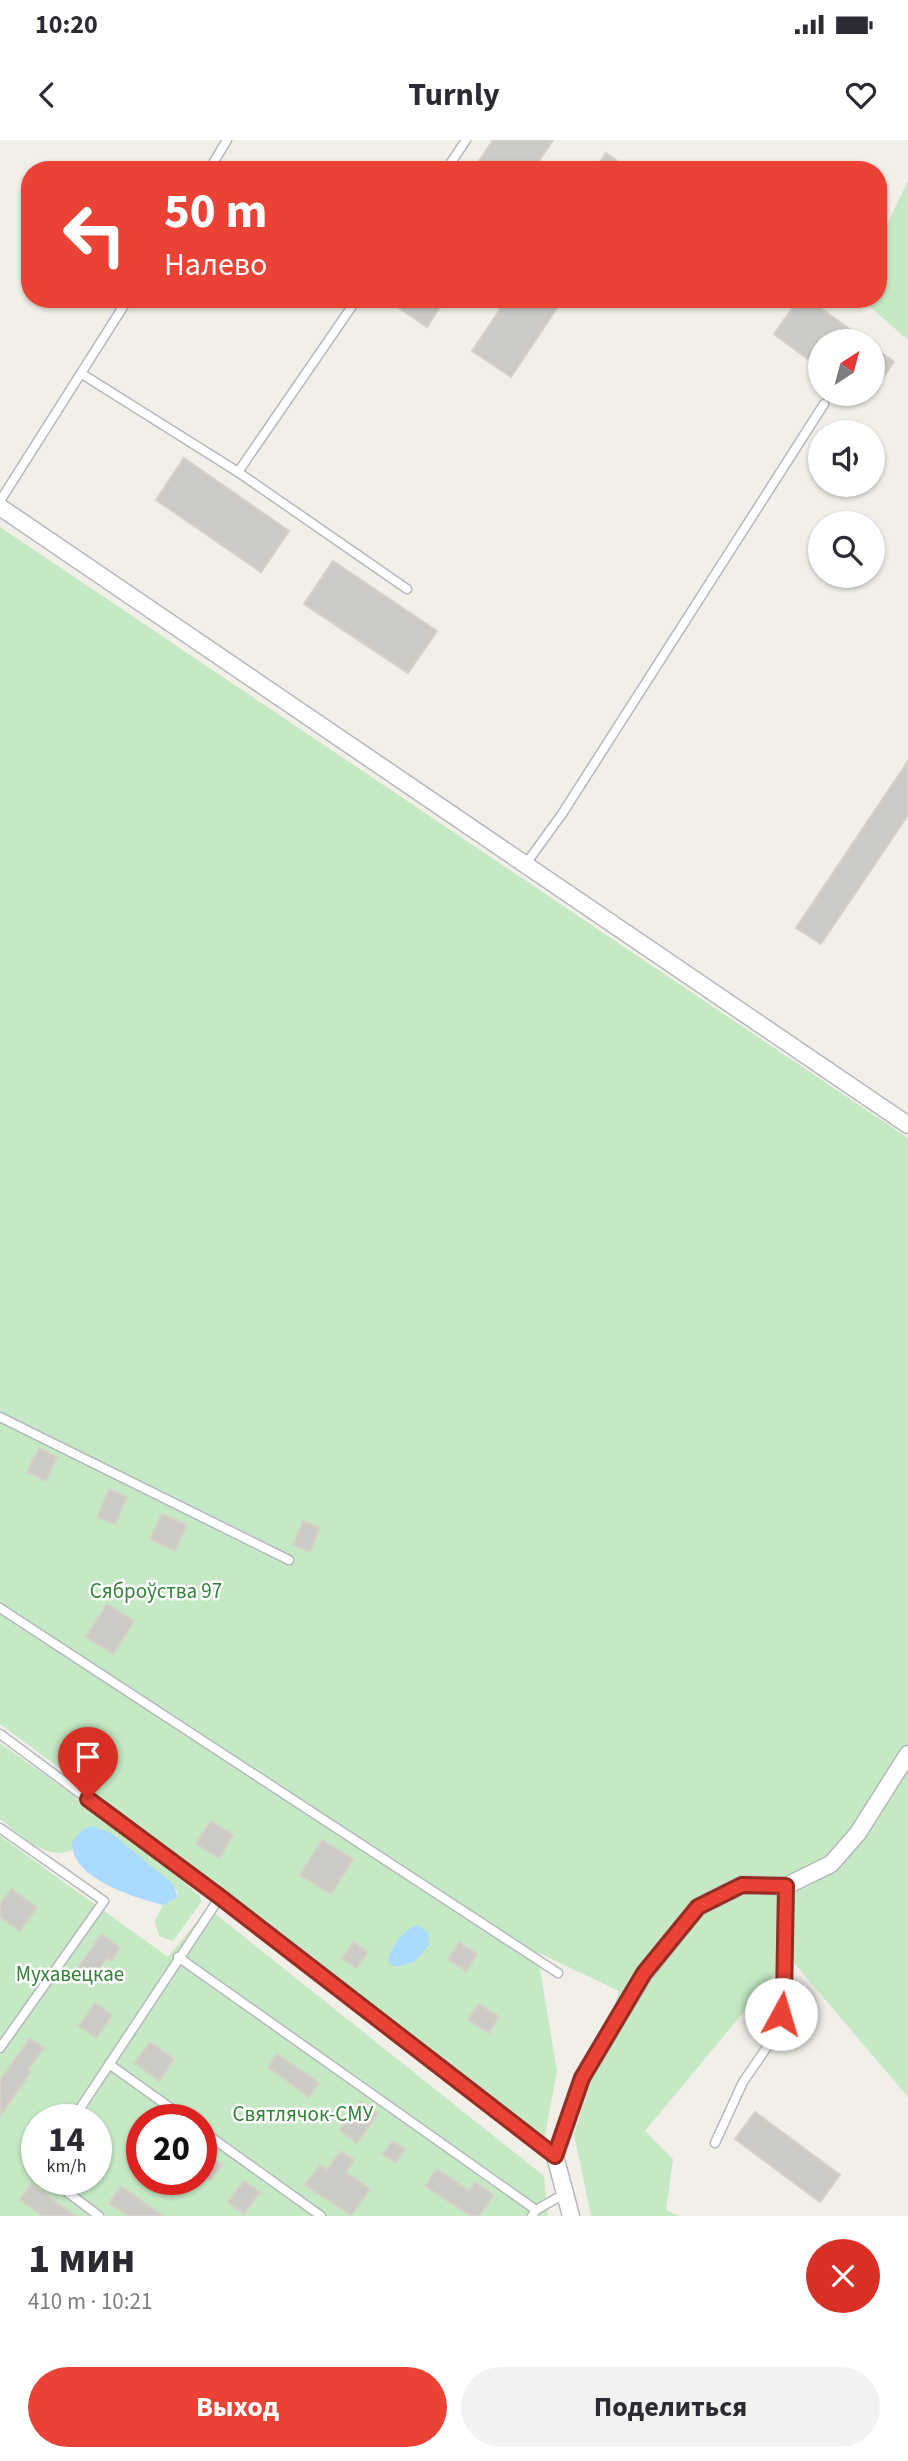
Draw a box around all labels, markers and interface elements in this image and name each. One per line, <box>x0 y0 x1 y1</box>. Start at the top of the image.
text: 10:20 <box>35 6 98 43</box>
text: Turnly <box>408 72 500 118</box>
icon: back <box>28 76 66 114</box>
icon: heart <box>842 76 880 114</box>
text: 50 m <box>164 177 268 247</box>
icon: left <box>49 189 140 280</box>
text: Налево <box>164 242 267 288</box>
north arrow <box>808 329 886 406</box>
map controls <box>808 329 885 588</box>
button: sound <box>808 420 885 497</box>
button: search <box>808 511 885 588</box>
park label: Сяброўства 97 <box>90 1576 222 1606</box>
pin <box>58 1727 118 1799</box>
icon: arrive <box>69 1738 107 1776</box>
park label: Мухавецкае <box>16 1959 124 1989</box>
position arrow <box>744 1977 818 2051</box>
park label: Святлячок-СМУ <box>233 2099 374 2129</box>
speed limit sign: 20 <box>126 2104 217 2195</box>
text: 14 <box>48 2115 85 2165</box>
text: km/h <box>47 2154 86 2179</box>
text: 1 мин <box>28 2229 135 2289</box>
button: close <box>806 2239 880 2313</box>
text: 410 m · 10:21 <box>28 2285 152 2318</box>
button: Выход <box>28 2367 447 2447</box>
button: Поделиться <box>461 2367 880 2447</box>

